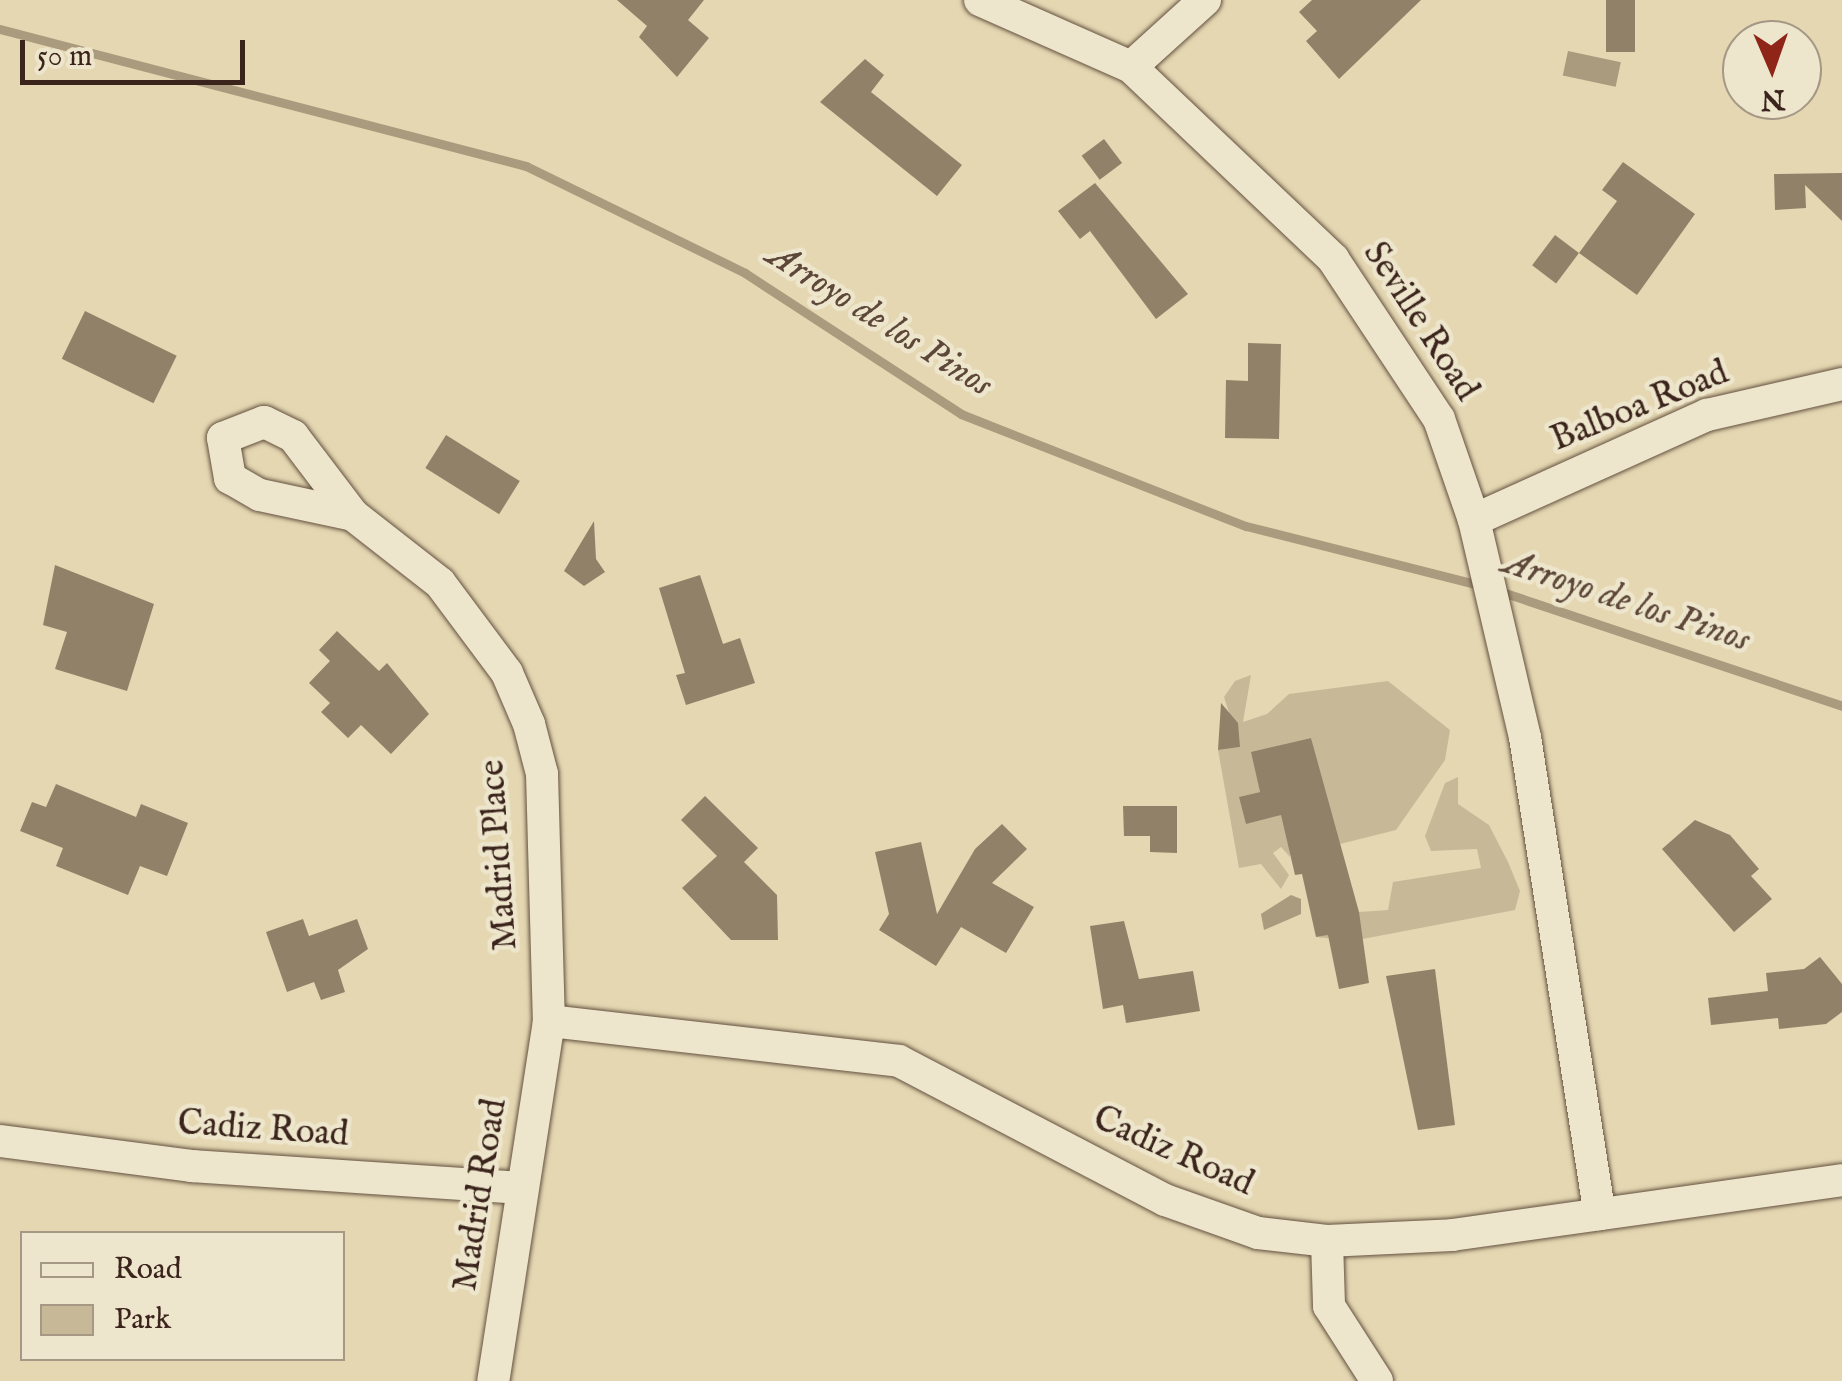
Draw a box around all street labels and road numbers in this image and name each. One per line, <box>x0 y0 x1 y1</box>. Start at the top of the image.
street label: Seville Road <box>1353 235 1487 409</box>
street label: Balboa Road <box>1545 352 1735 462</box>
street label: Madrid Place <box>472 758 528 952</box>
street label: Madrid Road <box>445 1096 517 1294</box>
street label: Cadiz Road <box>1086 1098 1260 1206</box>
street label: Cadiz Road <box>176 1103 350 1157</box>

